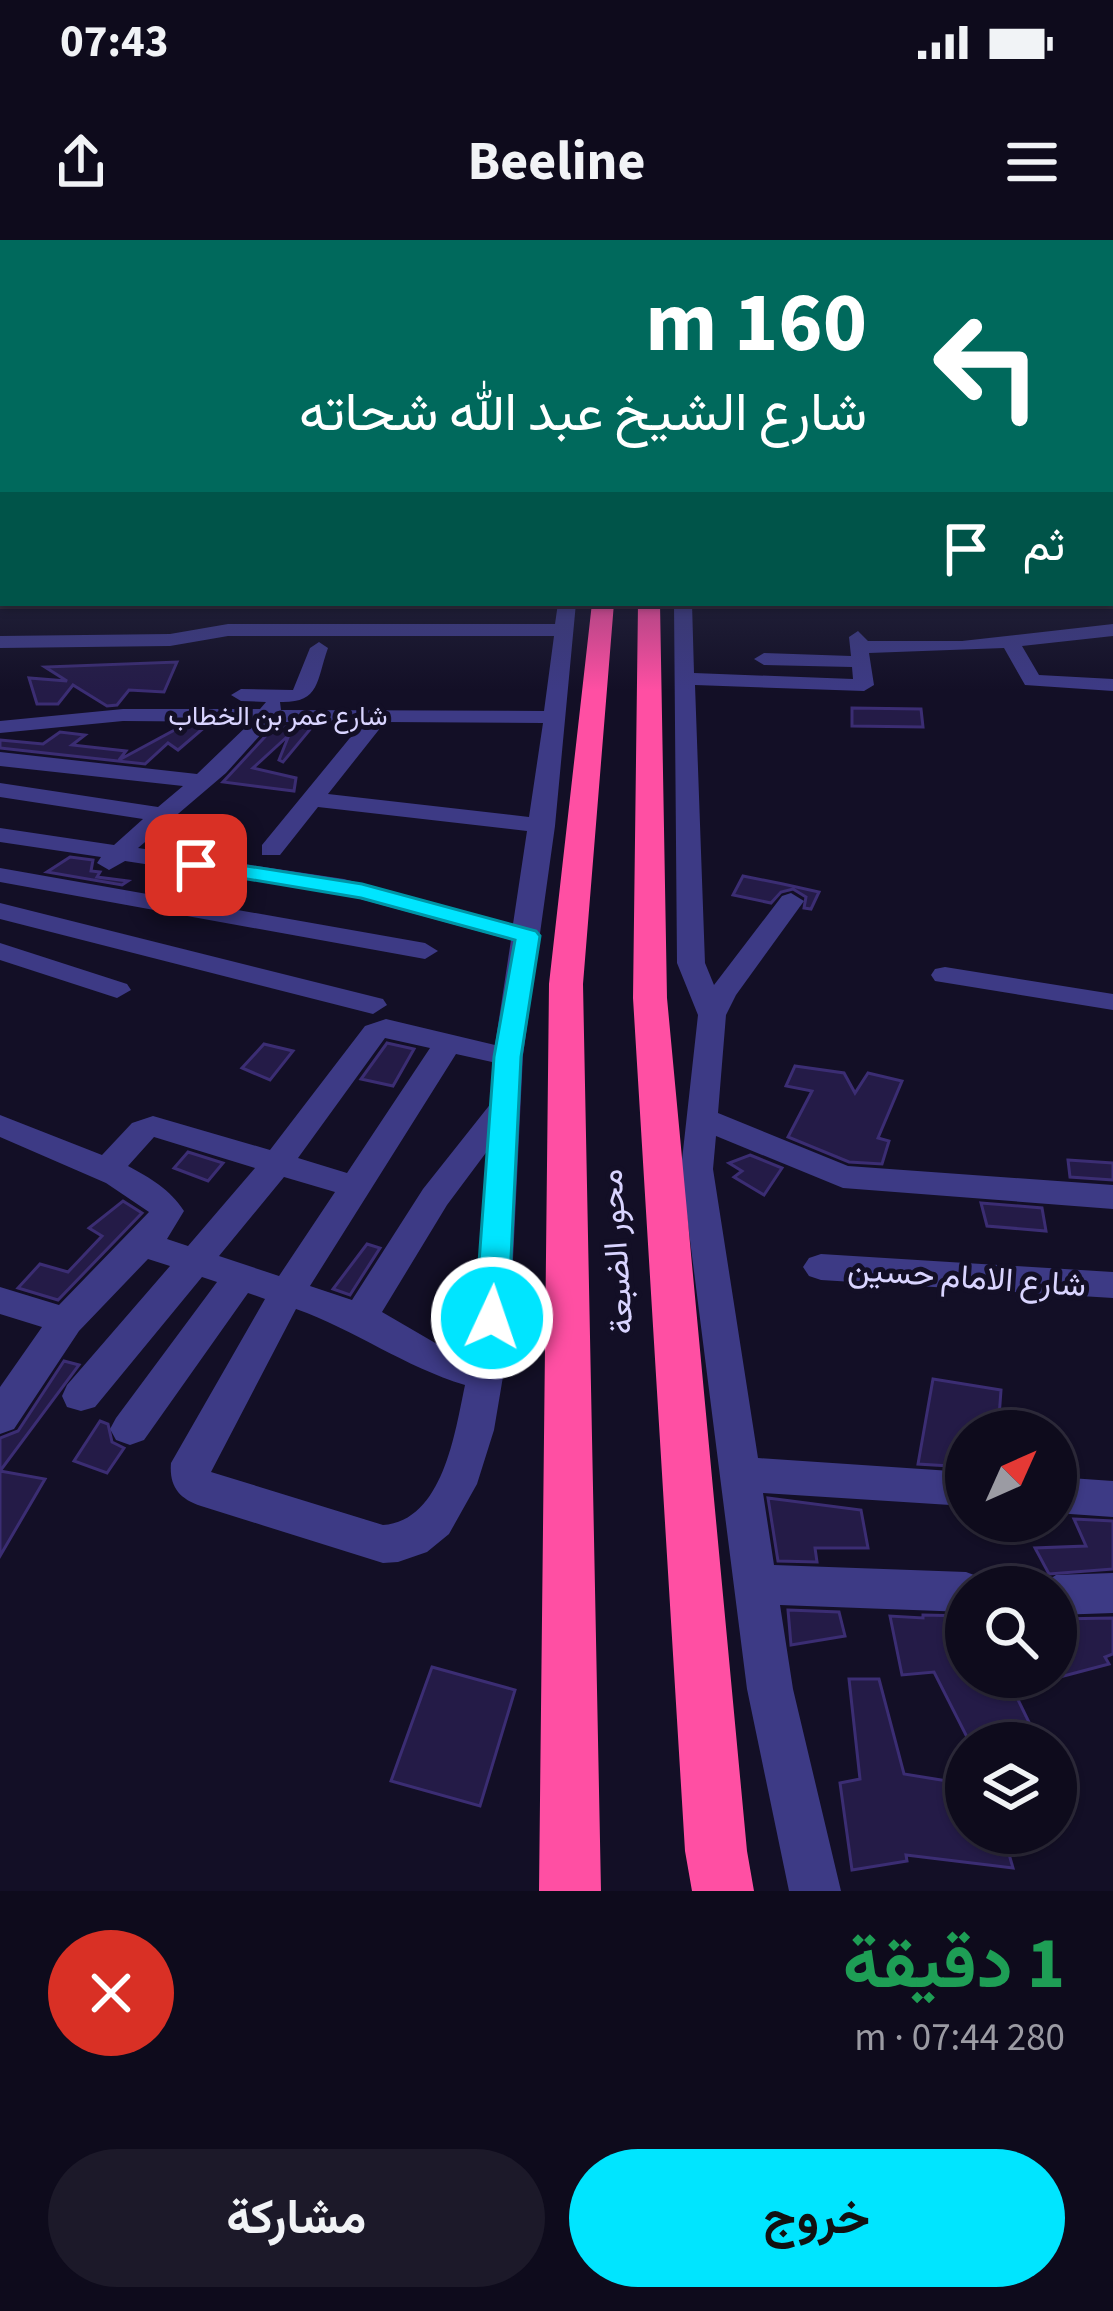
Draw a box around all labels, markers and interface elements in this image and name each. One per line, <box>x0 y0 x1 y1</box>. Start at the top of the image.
text: 07:43 <box>60 10 169 74</box>
text: Beeline <box>468 124 645 201</box>
icon: share <box>48 129 114 195</box>
icon: menu <box>999 129 1065 195</box>
text: 160 m <box>645 264 867 384</box>
icon: left <box>909 288 1065 444</box>
text: شارع الشيخ عبد الله شحاته <box>299 375 867 452</box>
text: ثم <box>1023 514 1065 578</box>
icon: arrive <box>933 516 999 582</box>
street label: شارع عمر بن الخطاب <box>168 697 388 736</box>
pin <box>145 814 247 916</box>
icon: arrive <box>163 832 229 898</box>
street label: محور الضبعة <box>587 1168 646 1336</box>
street label: شارع الامام حسين <box>846 1246 1088 1309</box>
position arrow <box>429 1255 555 1381</box>
north arrow <box>945 1410 1077 1542</box>
map controls <box>945 1410 1077 1854</box>
button: search <box>945 1566 1077 1698</box>
button: layers <box>945 1722 1077 1854</box>
text: 1 دقيقة <box>843 1913 1065 2016</box>
button: close <box>48 1930 174 2056</box>
text: 280 m · 07:44 <box>854 2010 1065 2066</box>
button: مشاركة <box>48 2149 545 2287</box>
button: خروج <box>569 2149 1065 2287</box>

